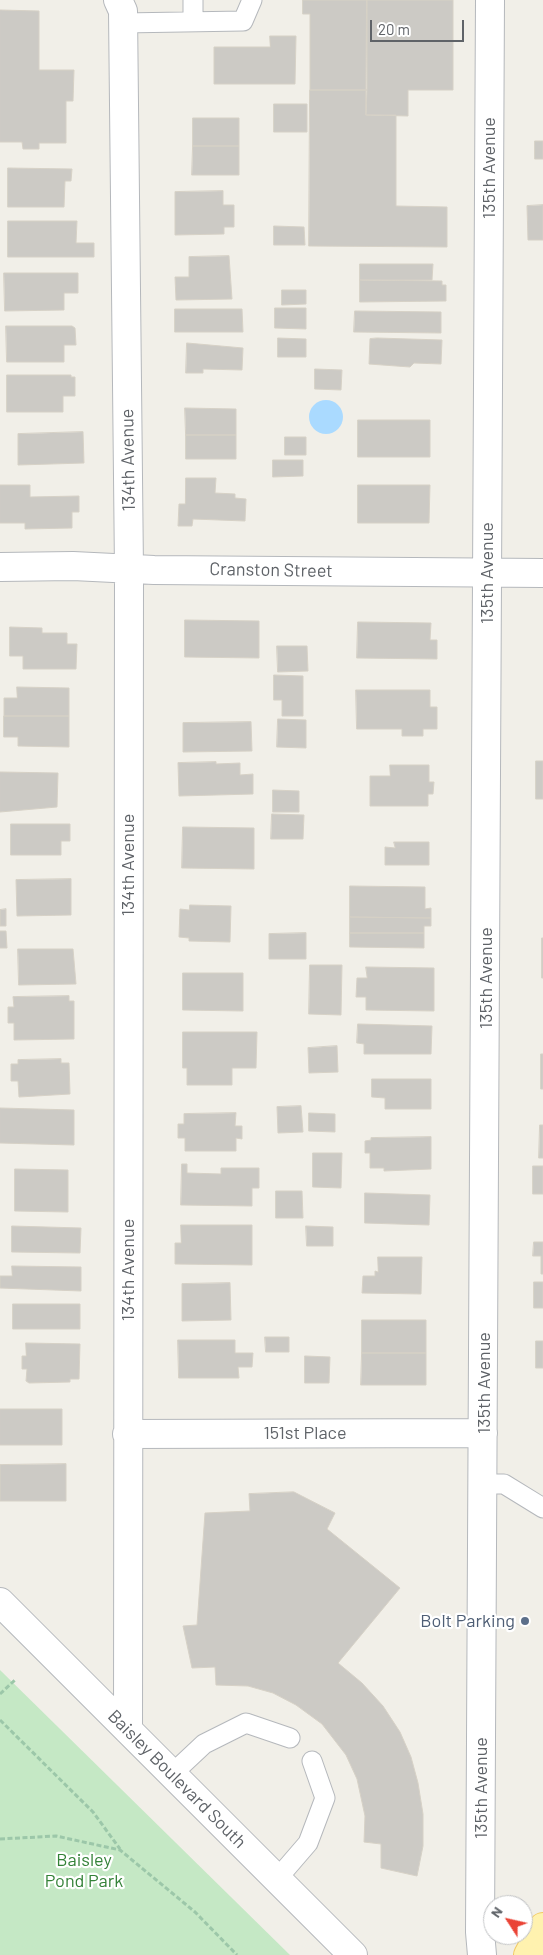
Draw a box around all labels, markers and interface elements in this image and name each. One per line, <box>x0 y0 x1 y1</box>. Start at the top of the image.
scale bar <box>373 10 467 42</box>
text: 20 m <box>378 20 410 38</box>
street label: 135th Avenue <box>478 117 500 219</box>
street label: 134th Avenue <box>116 409 140 511</box>
street label: 135th Avenue <box>476 522 498 624</box>
street label: Cranston Street <box>209 558 333 582</box>
street label: 134th Avenue <box>117 814 139 916</box>
street label: 135th Avenue <box>475 927 497 1029</box>
street label: 134th Avenue <box>117 1219 139 1321</box>
street label: 135th Avenue <box>473 1332 495 1434</box>
street label: 151st Place <box>263 1422 347 1444</box>
place label: Bolt Parking <box>420 1610 515 1632</box>
marker: Bolt Parking <box>519 1615 531 1627</box>
street label: Baisley Boulevard South <box>103 1705 251 1853</box>
street label: 135th Avenue <box>470 1737 492 1839</box>
park label: Baisley Pond Park <box>45 1849 123 1892</box>
north arrow <box>483 1895 533 1945</box>
text: N <box>486 1903 506 1920</box>

